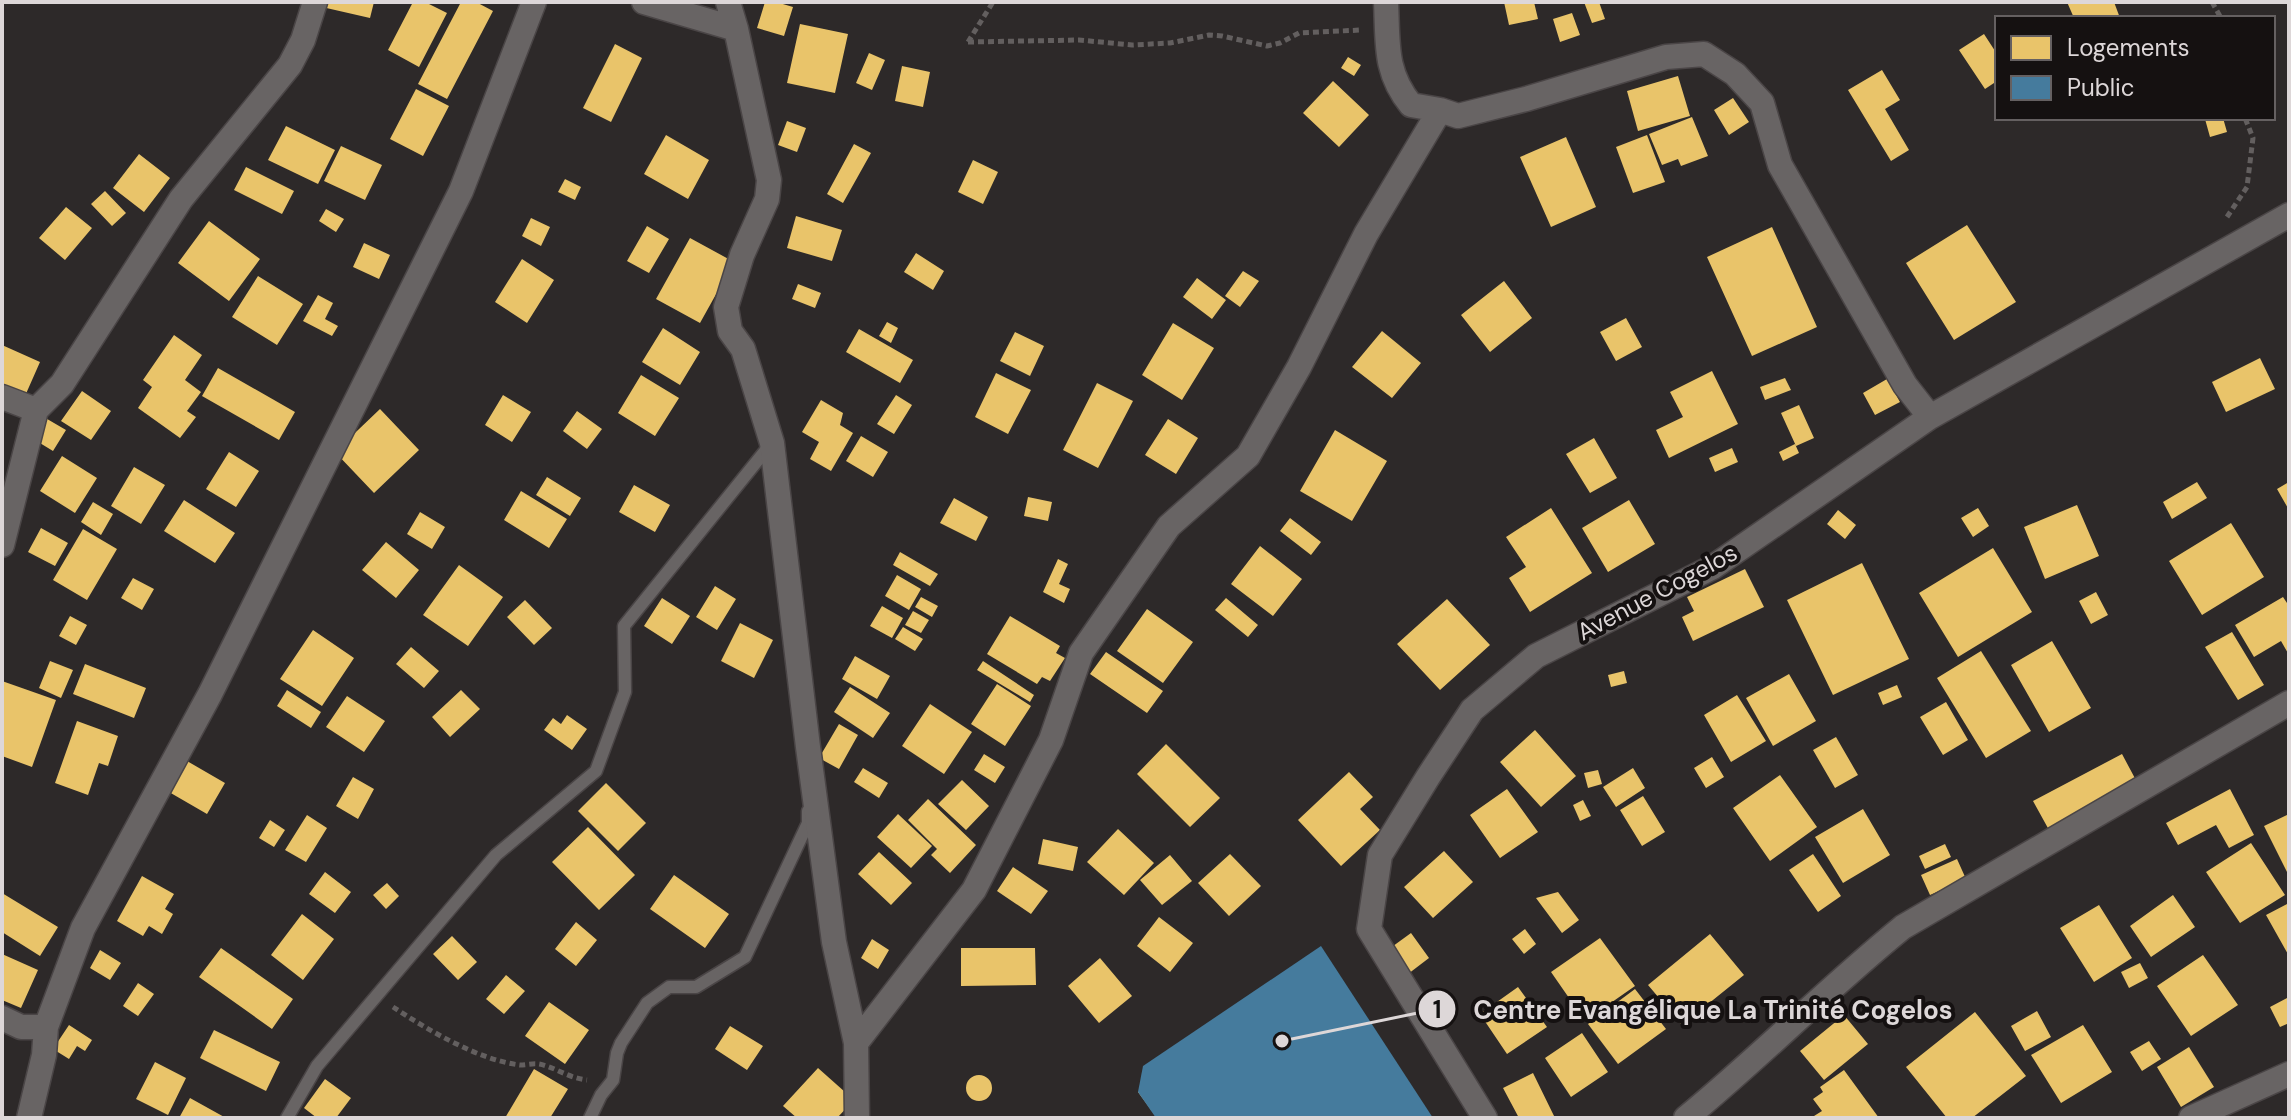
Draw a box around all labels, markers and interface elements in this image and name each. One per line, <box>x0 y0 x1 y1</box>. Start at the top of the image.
legend <box>1995 16 2275 120</box>
text: Logements <box>2067 32 2190 63</box>
text: Public <box>2067 72 2135 103</box>
street label: Avenue Cogelos <box>1572 537 1742 647</box>
callout: Centre Evangélique La Trinité Cogelos <box>1417 984 1968 1034</box>
text: Centre Evangélique La Trinité Cogelos <box>1473 993 1953 1027</box>
text: 1 <box>1433 994 1441 1025</box>

